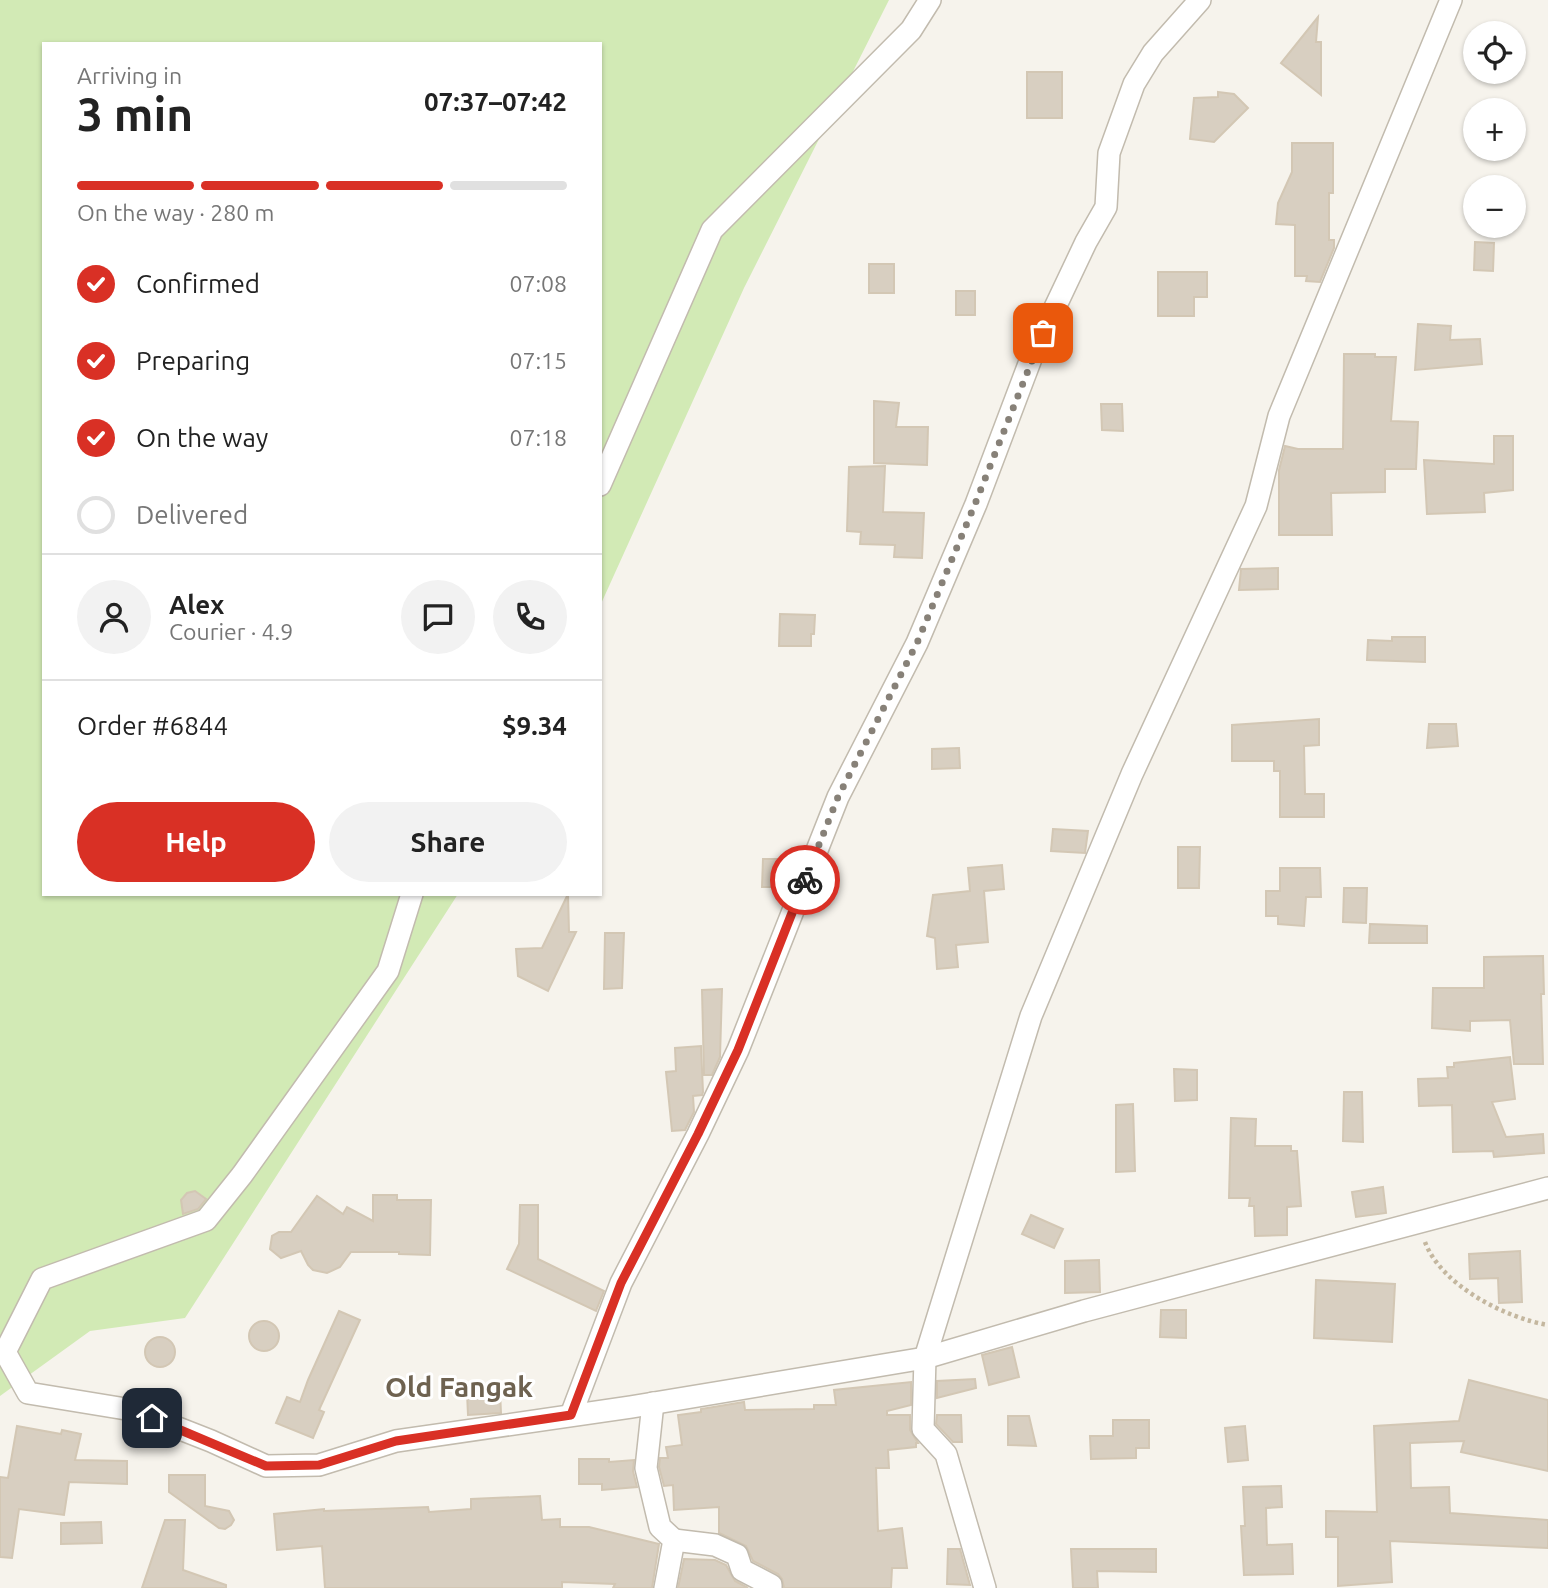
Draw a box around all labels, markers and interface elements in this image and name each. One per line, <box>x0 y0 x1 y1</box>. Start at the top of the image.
map controls <box>1463 21 1526 238</box>
button: locate <box>1463 21 1526 84</box>
text: Arriving in <box>77 63 182 88</box>
text: 07:37–07:42 <box>424 87 567 116</box>
text: 3 min <box>77 88 193 140</box>
button: + <box>1463 98 1526 161</box>
button: − <box>1463 175 1526 238</box>
text: On the way · 280 m <box>77 200 274 225</box>
icon: check <box>77 265 115 303</box>
text: Confirmed <box>136 269 260 298</box>
text: 07:08 <box>509 271 567 296</box>
pin <box>1013 303 1073 363</box>
icon: bag <box>1024 314 1062 352</box>
icon: check <box>77 342 115 380</box>
text: Preparing <box>136 346 250 375</box>
text: 07:15 <box>509 348 567 373</box>
icon: check <box>77 419 115 457</box>
text: On the way <box>136 423 268 452</box>
text: 07:18 <box>509 425 567 450</box>
text: Delivered <box>136 500 248 529</box>
button: person <box>77 580 151 654</box>
button: chat <box>401 580 475 654</box>
button: phone <box>493 580 567 654</box>
text: Alex <box>169 590 224 619</box>
text: Courier · 4.9 <box>169 619 293 644</box>
text: Order #6844 <box>77 711 228 740</box>
text: $9.34 <box>502 711 567 740</box>
button: Help <box>77 802 315 882</box>
button: Share <box>329 802 567 882</box>
courier <box>770 845 840 915</box>
icon: bike <box>786 861 824 899</box>
district label: Old Fangak <box>385 1371 533 1402</box>
pin <box>122 1388 182 1448</box>
icon: home <box>133 1399 171 1437</box>

